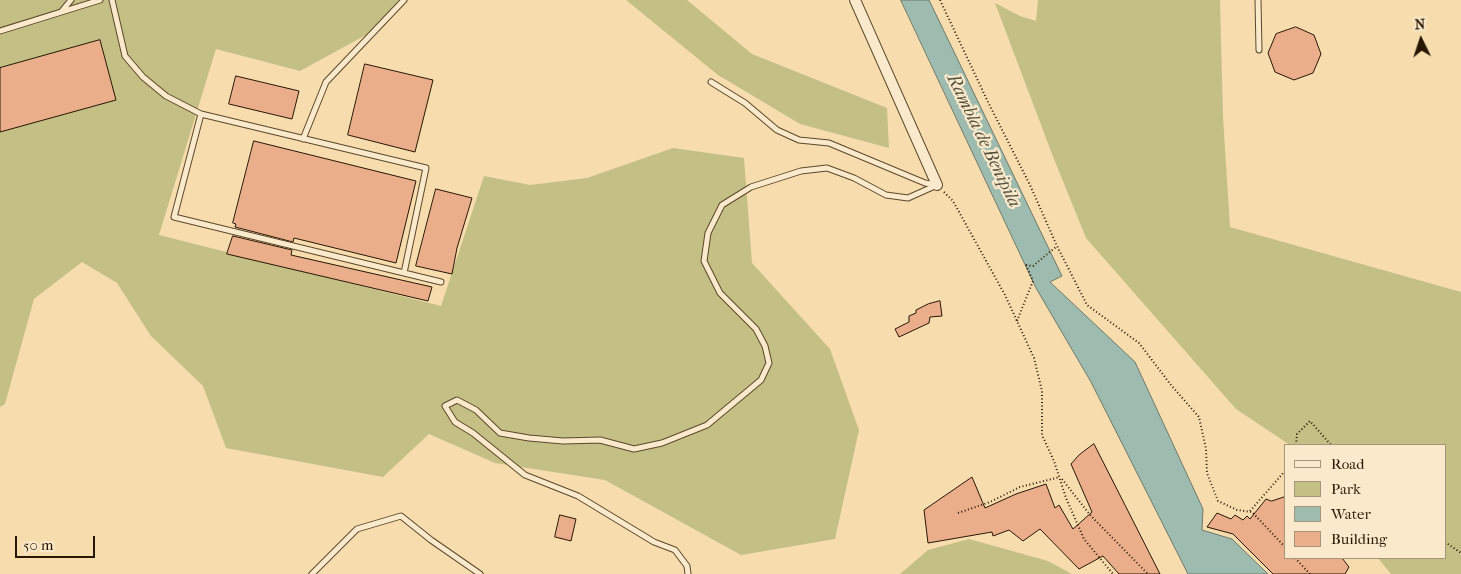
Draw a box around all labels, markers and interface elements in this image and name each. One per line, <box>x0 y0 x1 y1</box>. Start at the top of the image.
north arrow <box>1396 15 1446 65</box>
text: N <box>1414 16 1426 33</box>
water label: Rambla de Benipila <box>941 71 1025 211</box>
legend <box>1284 444 1446 559</box>
text: Road <box>1331 455 1364 473</box>
text: Park <box>1331 480 1361 498</box>
text: Water <box>1331 505 1371 523</box>
scale bar <box>18 526 98 558</box>
text: Building <box>1331 530 1387 548</box>
text: 50 m <box>23 536 53 554</box>

